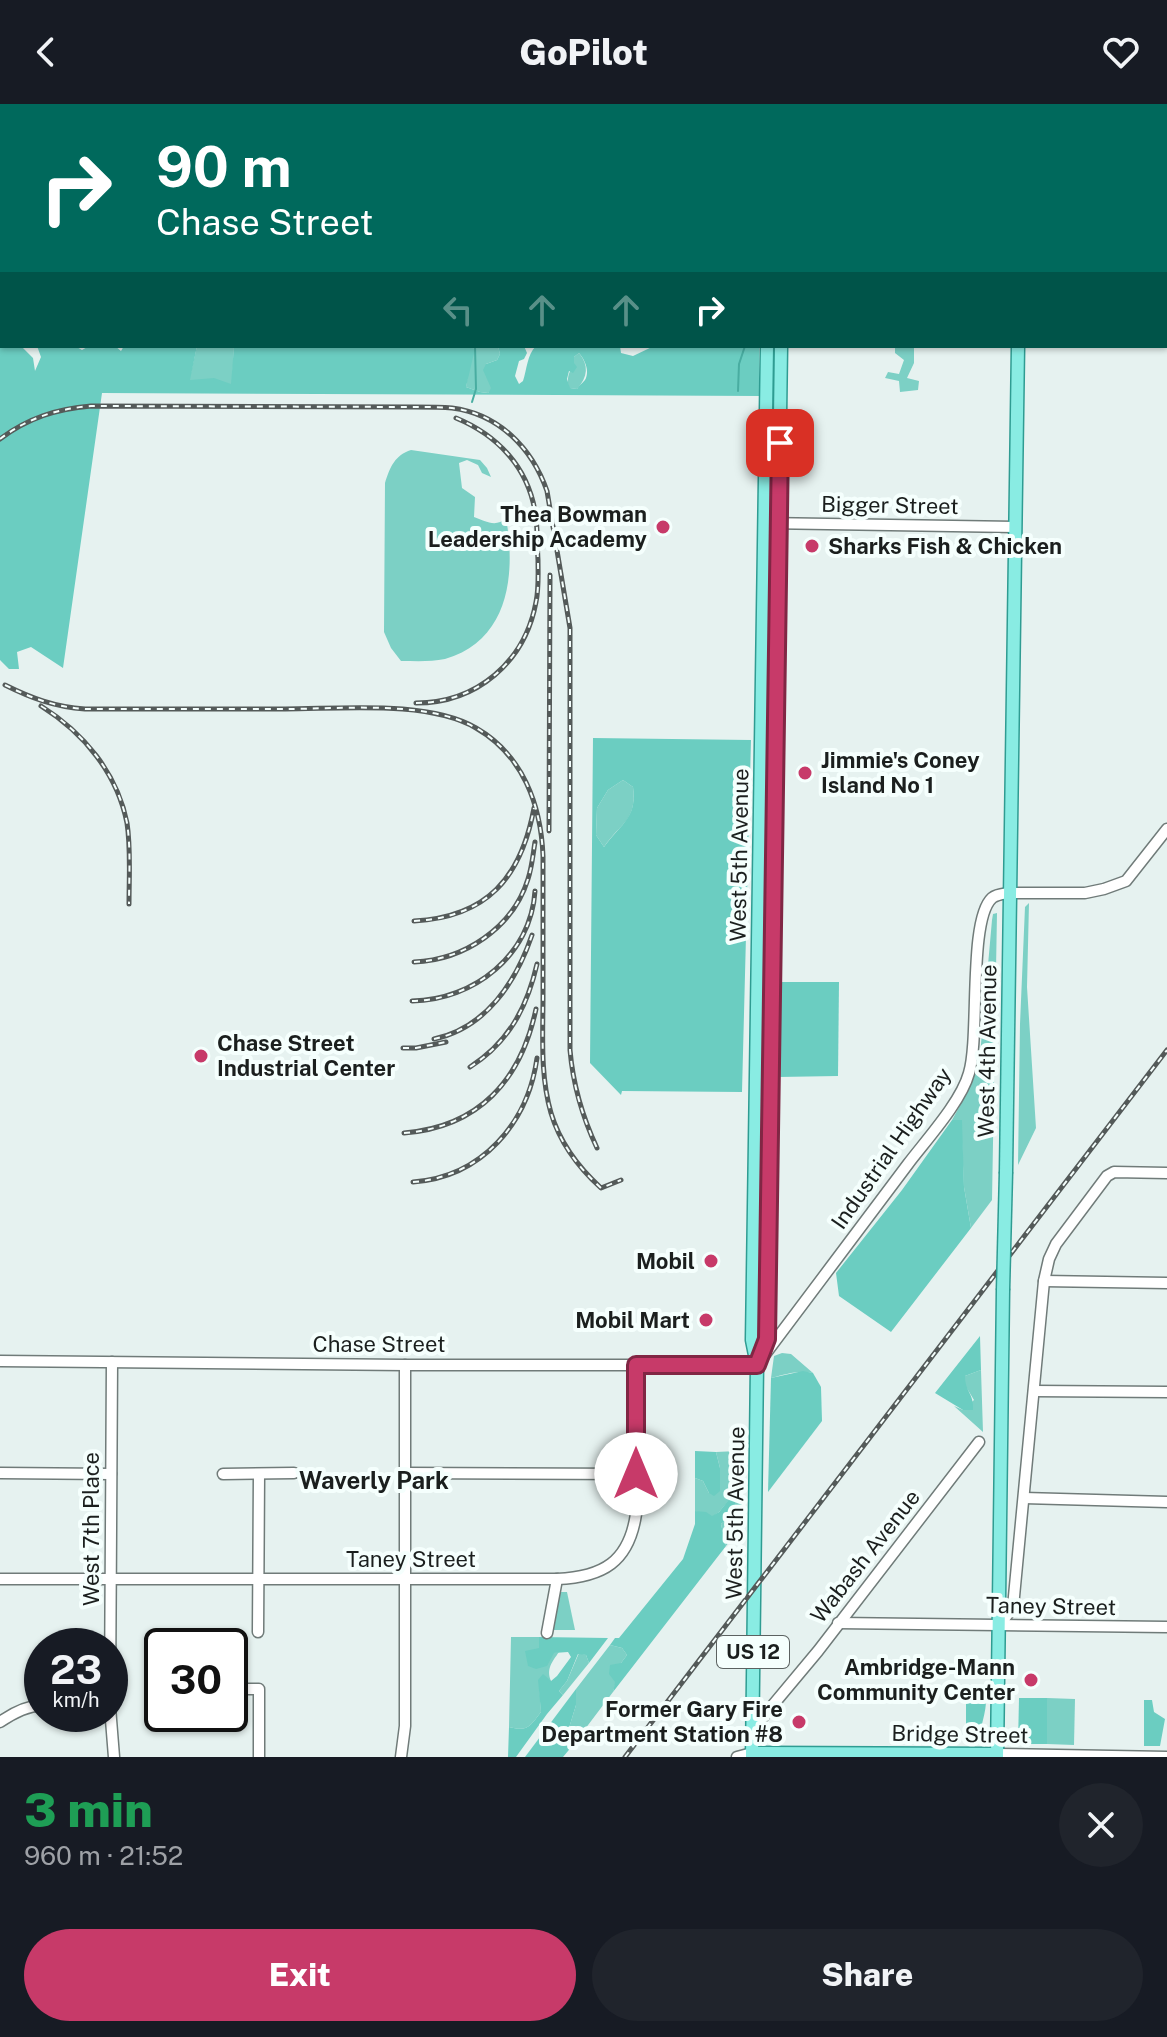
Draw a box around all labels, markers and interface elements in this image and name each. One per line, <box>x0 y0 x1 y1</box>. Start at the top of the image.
icon: back <box>24 30 68 74</box>
icon: heart <box>1099 30 1143 74</box>
text: GoPilot <box>519 31 648 73</box>
text: 90 m <box>156 134 292 200</box>
icon: right <box>24 136 128 240</box>
text: Chase Street <box>156 201 373 243</box>
icon: left <box>436 288 480 332</box>
icon: ahead <box>520 288 564 332</box>
icon: ahead <box>604 288 648 332</box>
icon: right <box>688 288 732 332</box>
pin <box>746 409 814 477</box>
icon: arrive <box>758 421 802 465</box>
street label: Bigger Street <box>821 491 959 519</box>
place label: Thea Bowman Leadership Academy <box>428 501 648 552</box>
marker: Thea Bowman Leadership Academy <box>654 518 672 536</box>
place label: Sharks Fish & Chicken <box>828 533 1062 559</box>
marker: Sharks Fish & Chicken <box>803 537 821 555</box>
place label: Jimmie's Coney Island No 1 <box>821 747 980 798</box>
marker: Jimmie's Coney Island No 1 <box>796 764 814 782</box>
street label: West 5th Avenue <box>724 768 754 942</box>
street label: West 4th Avenue <box>972 964 1002 1138</box>
place label: Chase Street Industrial Center <box>217 1030 395 1081</box>
marker: Chase Street Industrial Center <box>192 1047 210 1065</box>
street label: Industrial Highway <box>826 1062 957 1234</box>
place label: Mobil <box>636 1248 695 1274</box>
marker: Mobil <box>702 1252 720 1270</box>
place label: Mobil Mart <box>575 1307 690 1333</box>
marker: Mobil Mart <box>697 1311 715 1329</box>
street label: Chase Street <box>313 1331 445 1357</box>
street label: West 5th Avenue <box>720 1426 750 1600</box>
position arrow <box>594 1432 678 1516</box>
street label: West 7th Place <box>78 1452 104 1606</box>
district label: Waverly Park <box>299 1466 449 1494</box>
street label: Wabash Avenue <box>805 1484 925 1628</box>
street label: Taney Street <box>346 1546 476 1572</box>
street label: Taney Street <box>986 1592 1116 1620</box>
speed limit sign: 30 <box>144 1628 248 1732</box>
road number: US 12 <box>717 1636 789 1668</box>
text: 23 <box>50 1646 102 1693</box>
place label: Ambridge-Mann Community Center <box>817 1654 1015 1705</box>
marker: Ambridge-Mann Community Center <box>1022 1671 1040 1689</box>
text: km/h <box>52 1688 100 1712</box>
place label: Former Gary Fire Department Station #8 <box>541 1696 783 1747</box>
marker: Former Gary Fire Department Station #8 <box>790 1713 808 1731</box>
street label: Bridge Street <box>891 1720 1029 1748</box>
text: 3 min <box>24 1781 153 1838</box>
button: close <box>1059 1783 1143 1867</box>
text: 960 m · 21:52 <box>24 1840 183 1871</box>
button: Exit <box>24 1929 576 2021</box>
button: Share <box>592 1929 1143 2021</box>

